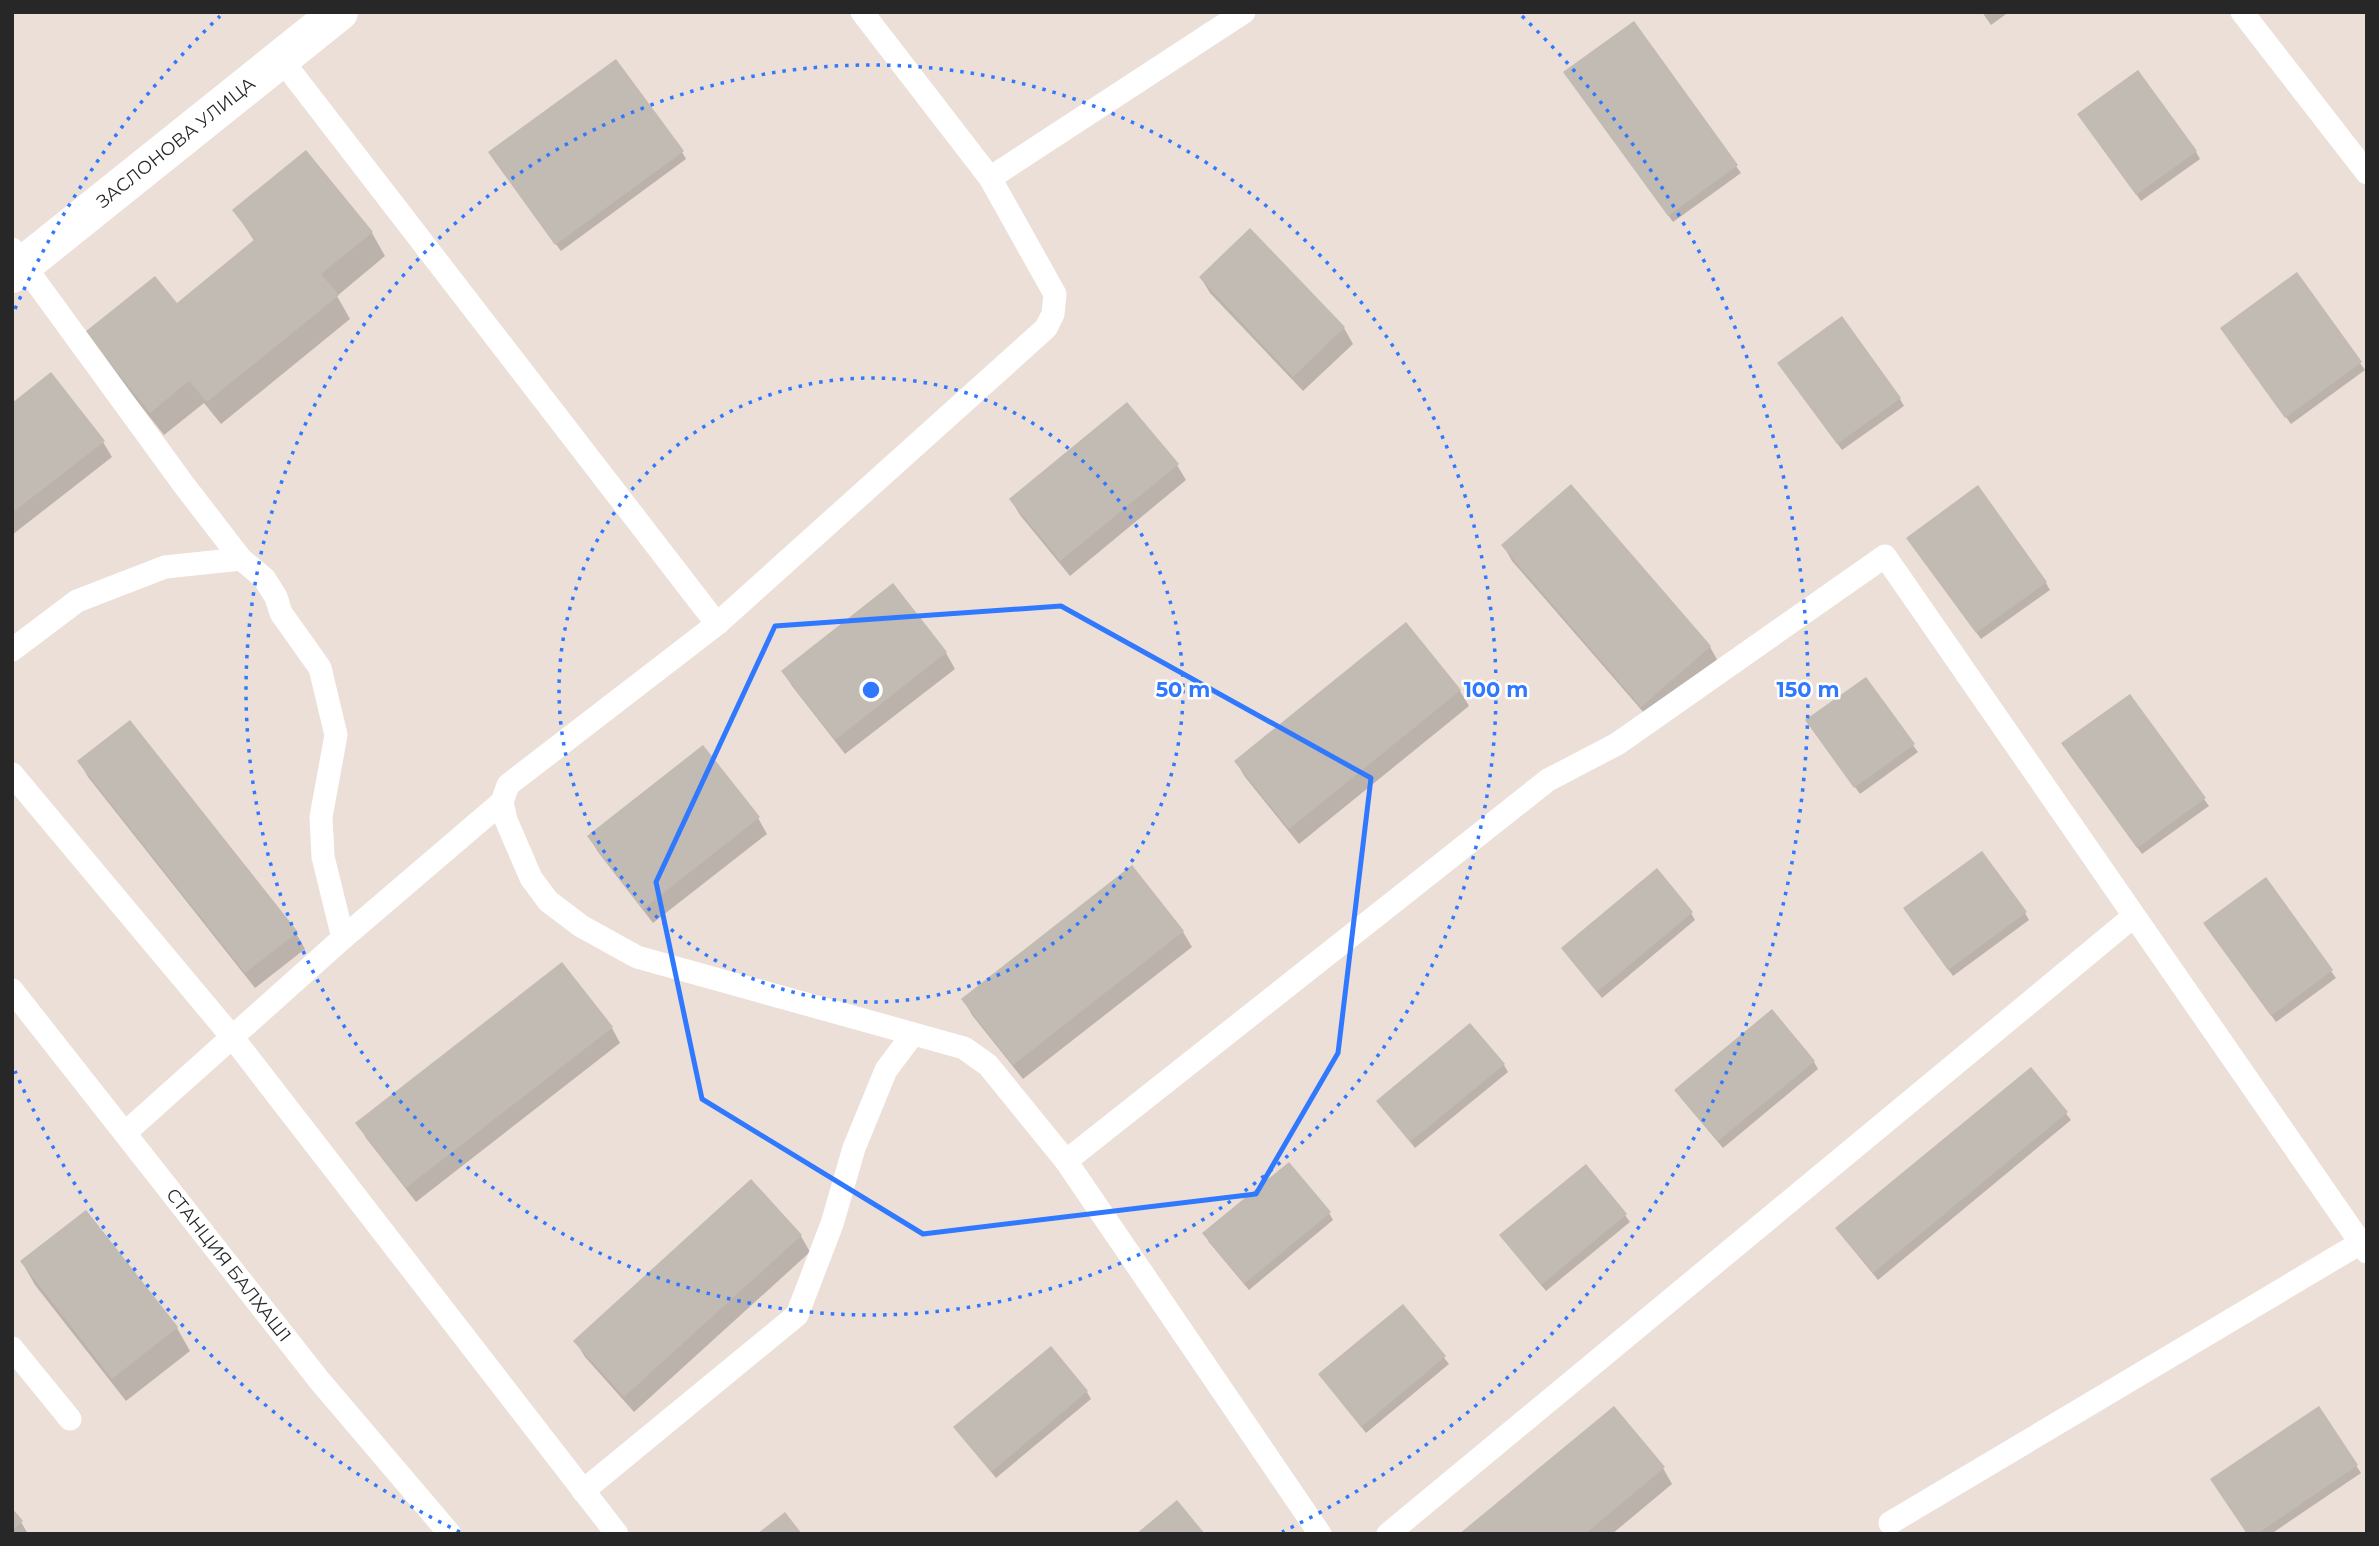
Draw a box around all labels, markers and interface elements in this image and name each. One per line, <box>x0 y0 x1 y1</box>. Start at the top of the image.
street label: ЗАСЛОНОВА УЛИЦА <box>92 72 260 213</box>
text: 50 m <box>1156 677 1210 702</box>
text: 100 m <box>1464 677 1528 702</box>
text: 150 m <box>1777 677 1839 702</box>
centre of rings <box>859 678 883 702</box>
street label: СТАНЦИЯ БАЛХАШ1 <box>161 1184 296 1346</box>

